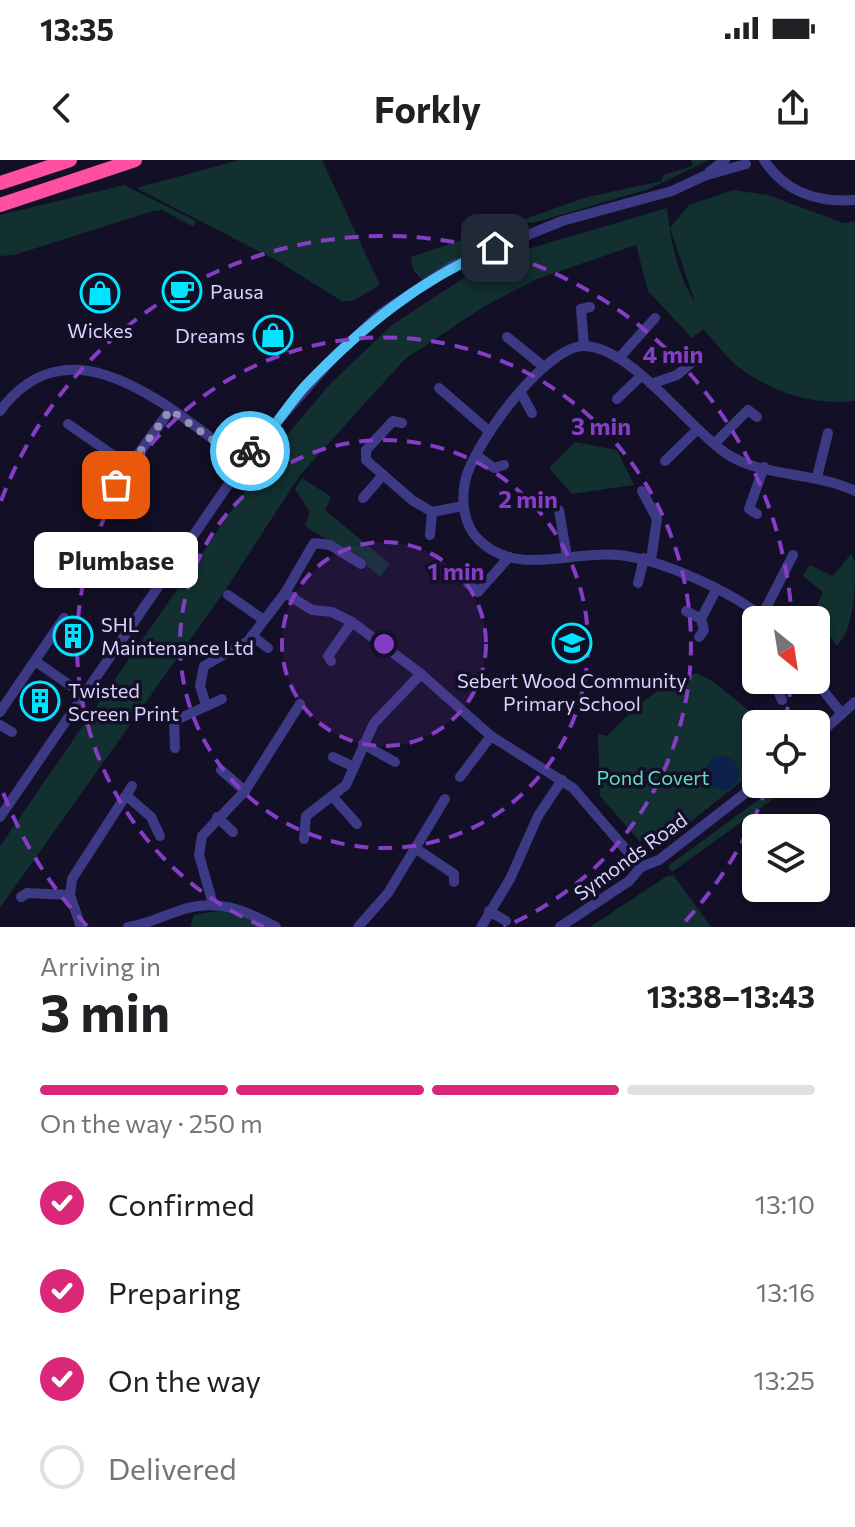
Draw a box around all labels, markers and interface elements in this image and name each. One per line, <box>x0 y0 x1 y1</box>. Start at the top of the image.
text: 13:35 <box>40 10 114 47</box>
icon: back <box>40 86 84 130</box>
text: Forkly <box>374 86 481 130</box>
icon: share <box>771 86 815 130</box>
pin <box>461 214 529 282</box>
icon: home <box>473 226 517 270</box>
cafe icon: Pausa <box>161 270 203 312</box>
shop icon: Wickes <box>79 272 121 314</box>
place label: Pausa <box>210 279 264 303</box>
shop icon: Dreams <box>252 314 294 356</box>
place label: Wickes <box>67 318 133 342</box>
place label: Dreams <box>175 323 245 347</box>
text: 4 min <box>643 339 703 368</box>
courier <box>210 411 290 491</box>
text: 3 min <box>571 411 631 440</box>
icon: bike <box>228 429 272 473</box>
pin <box>82 451 150 519</box>
icon: bag <box>94 463 138 507</box>
text: 2 min <box>498 484 558 513</box>
callout: Plumbase <box>34 533 198 589</box>
text: Plumbase <box>58 544 174 575</box>
text: 1 min <box>428 556 484 585</box>
north arrow <box>742 606 830 694</box>
map controls <box>742 606 830 902</box>
place label: SHL Maintenance Ltd <box>101 612 254 659</box>
building icon: SHL Maintenance Ltd <box>52 615 94 657</box>
school or university icon: Sebert Wood Community Primary School <box>551 622 593 664</box>
centre of rings <box>370 630 398 658</box>
place label: Sebert Wood Community Primary School <box>457 668 687 715</box>
place label: Twisted Screen Print <box>68 678 179 725</box>
building icon: Twisted Screen Print <box>19 680 61 722</box>
button: locate <box>742 710 830 798</box>
park label: Pond Covert <box>597 765 709 789</box>
street label: Symonds Road <box>569 807 691 905</box>
button: layers <box>742 814 830 902</box>
text: Arriving in <box>40 950 161 981</box>
text: 13:38–13:43 <box>647 977 815 1014</box>
text: 3 min <box>40 979 170 1043</box>
text: On the way · 250 m <box>40 1107 263 1138</box>
icon: check <box>40 1181 84 1225</box>
text: Confirmed <box>108 1185 255 1222</box>
text: 13:10 <box>755 1188 815 1219</box>
icon: check <box>40 1269 84 1313</box>
text: Preparing <box>108 1273 241 1310</box>
text: 13:16 <box>756 1276 815 1307</box>
icon: check <box>40 1357 84 1401</box>
text: On the way <box>108 1361 261 1398</box>
text: 13:25 <box>754 1364 815 1395</box>
text: Delivered <box>108 1449 237 1486</box>

